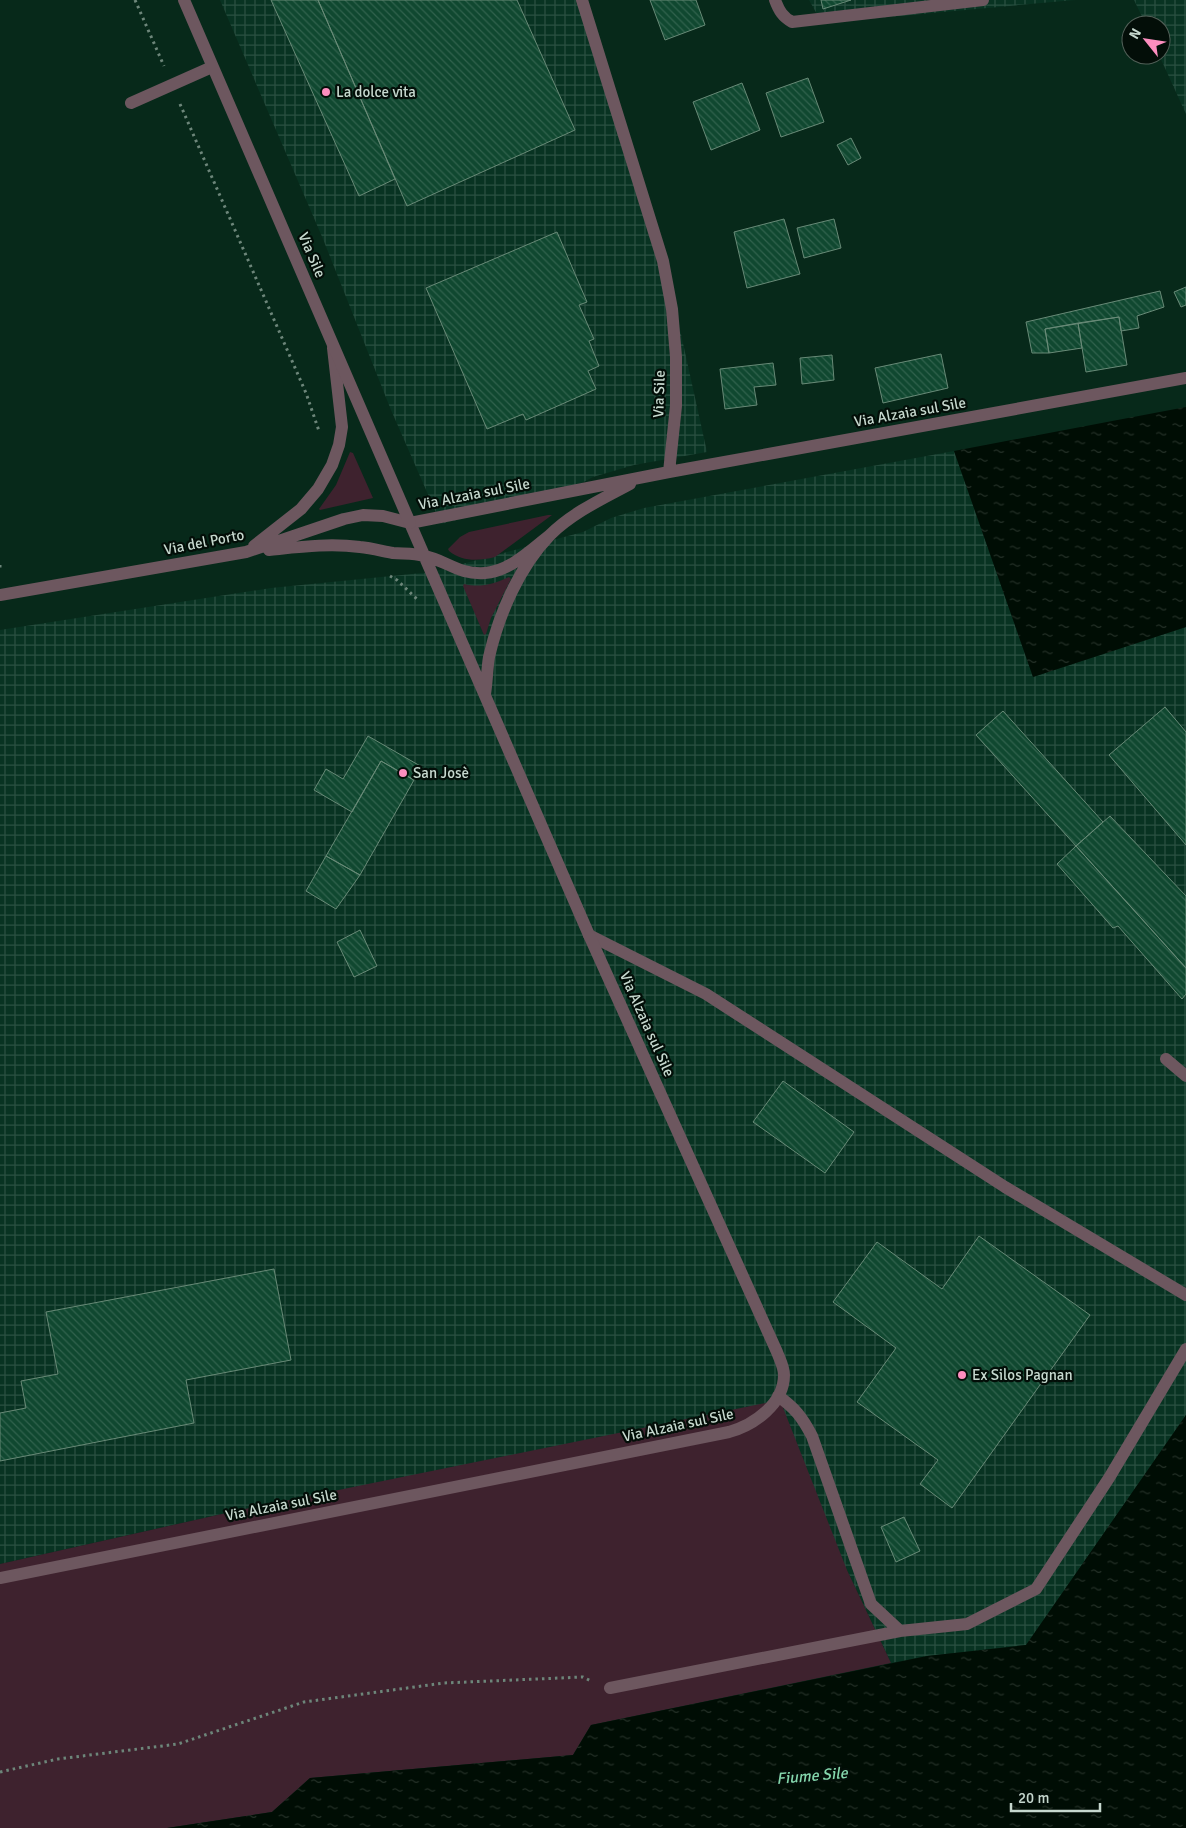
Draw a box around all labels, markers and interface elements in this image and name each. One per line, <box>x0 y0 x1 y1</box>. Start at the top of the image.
north arrow <box>1121 15 1171 65</box>
text: N <box>1125 25 1145 42</box>
place label: La dolce vita <box>336 83 416 101</box>
marker: La dolce vita <box>320 86 332 98</box>
street label: Via Sile <box>294 230 330 280</box>
street label: Via Sile <box>649 370 669 418</box>
street label: Via Alzaia sul Sile <box>853 393 967 431</box>
street label: Via Alzaia sul Sile <box>417 474 531 514</box>
street label: Via del Porto <box>162 525 246 559</box>
place label: San Josè <box>413 764 469 782</box>
marker: San Josè <box>397 767 409 779</box>
street label: Via Alzaia sul Sile <box>616 969 678 1079</box>
place label: Ex Silos Pagnan <box>972 1366 1073 1384</box>
marker: Ex Silos Pagnan <box>956 1369 968 1381</box>
street label: Via Alzaia sul Sile <box>621 1404 735 1446</box>
street label: Via Alzaia sul Sile <box>224 1485 338 1525</box>
water label: Fiume Sile <box>776 1763 849 1789</box>
scale bar <box>1011 1780 1100 1812</box>
text: 20 m <box>1018 1789 1049 1807</box>

